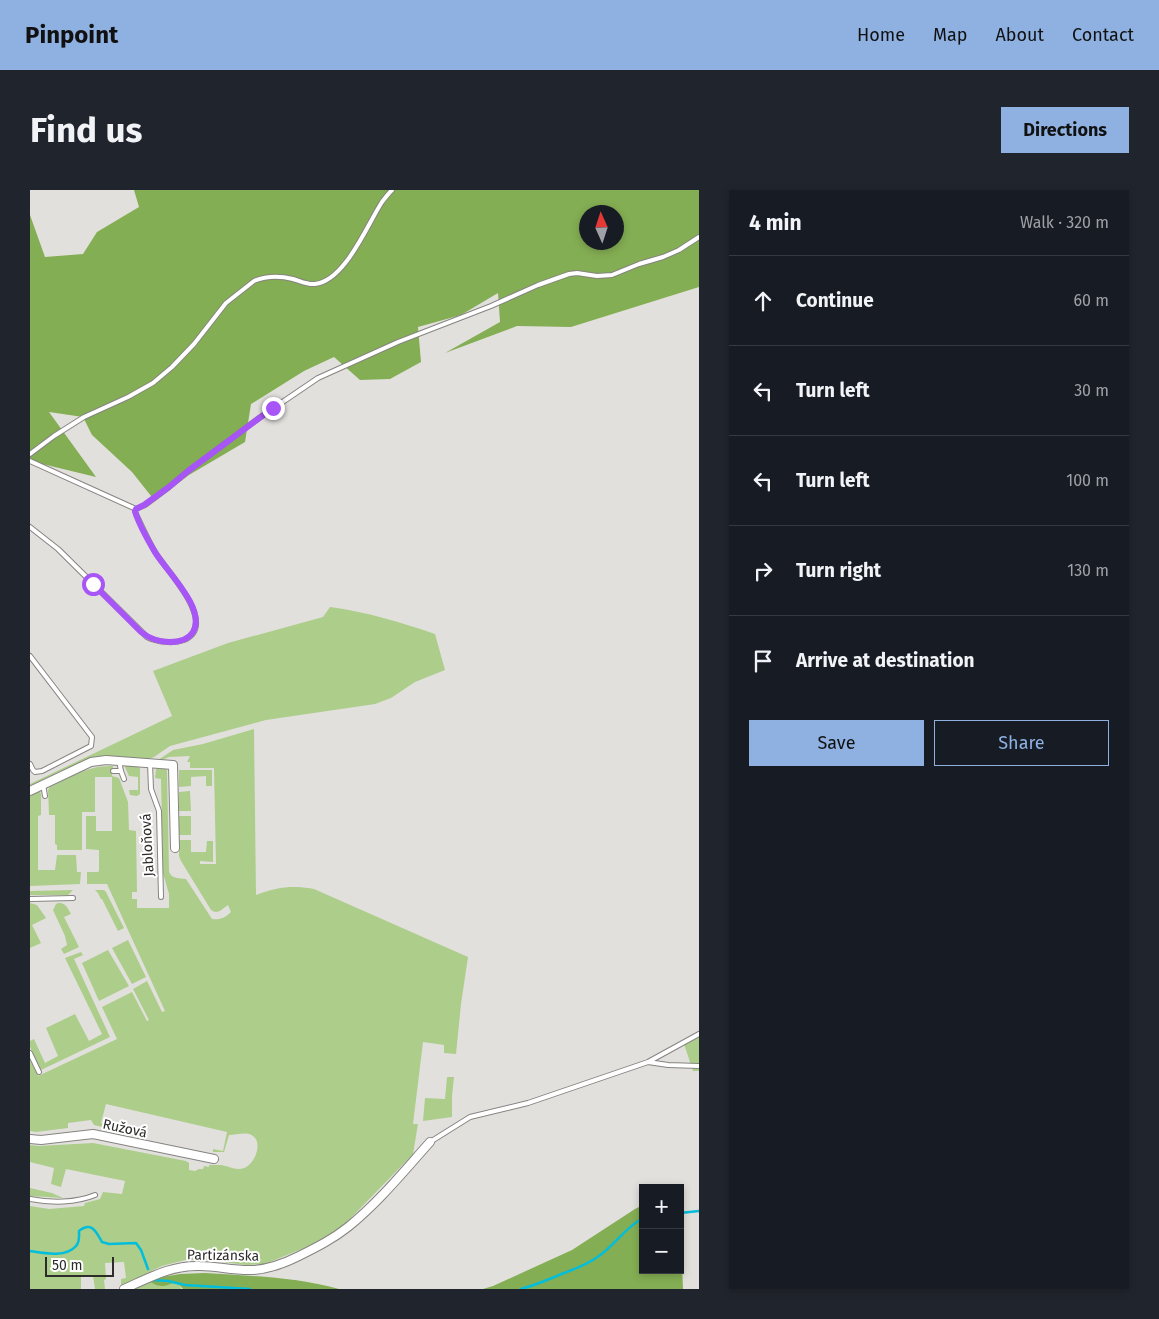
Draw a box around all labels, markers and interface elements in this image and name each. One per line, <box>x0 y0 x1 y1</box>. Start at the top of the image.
text: Pinpoint <box>25 21 118 49</box>
text: Home <box>857 24 905 46</box>
text: Map <box>933 24 967 46</box>
text: About <box>995 24 1044 46</box>
text: Contact <box>1072 24 1134 46</box>
button: Directions <box>1001 107 1129 153</box>
text: Find us <box>30 109 142 151</box>
north arrow <box>579 205 624 250</box>
text: 4 min <box>749 210 802 236</box>
text: Walk · 320 m <box>1020 213 1109 232</box>
icon: ahead <box>749 287 777 315</box>
text: Continue <box>796 289 874 312</box>
text: 60 m <box>1074 291 1109 310</box>
icon: left <box>749 377 777 405</box>
text: Turn left <box>796 379 870 402</box>
text: 30 m <box>1074 381 1109 400</box>
route end <box>262 397 285 420</box>
icon: left <box>749 467 777 495</box>
text: Turn left <box>796 469 870 492</box>
text: 100 m <box>1066 471 1109 490</box>
icon: right <box>749 557 777 585</box>
text: Turn right <box>796 559 881 582</box>
text: 130 m <box>1067 561 1109 580</box>
route start <box>82 573 105 596</box>
icon: arrive <box>749 647 777 675</box>
text: Arrive at destination <box>796 649 975 672</box>
button: Save <box>749 720 924 766</box>
button: Share <box>934 720 1109 766</box>
street label: Jabloňová <box>137 813 158 877</box>
street label: Ružová <box>101 1115 149 1141</box>
map controls <box>639 1184 684 1274</box>
button: + <box>639 1184 684 1229</box>
button: − <box>639 1229 684 1274</box>
street label: Partizánska <box>187 1246 259 1265</box>
scale bar <box>45 1254 114 1277</box>
text: 50 m <box>52 1257 83 1274</box>

